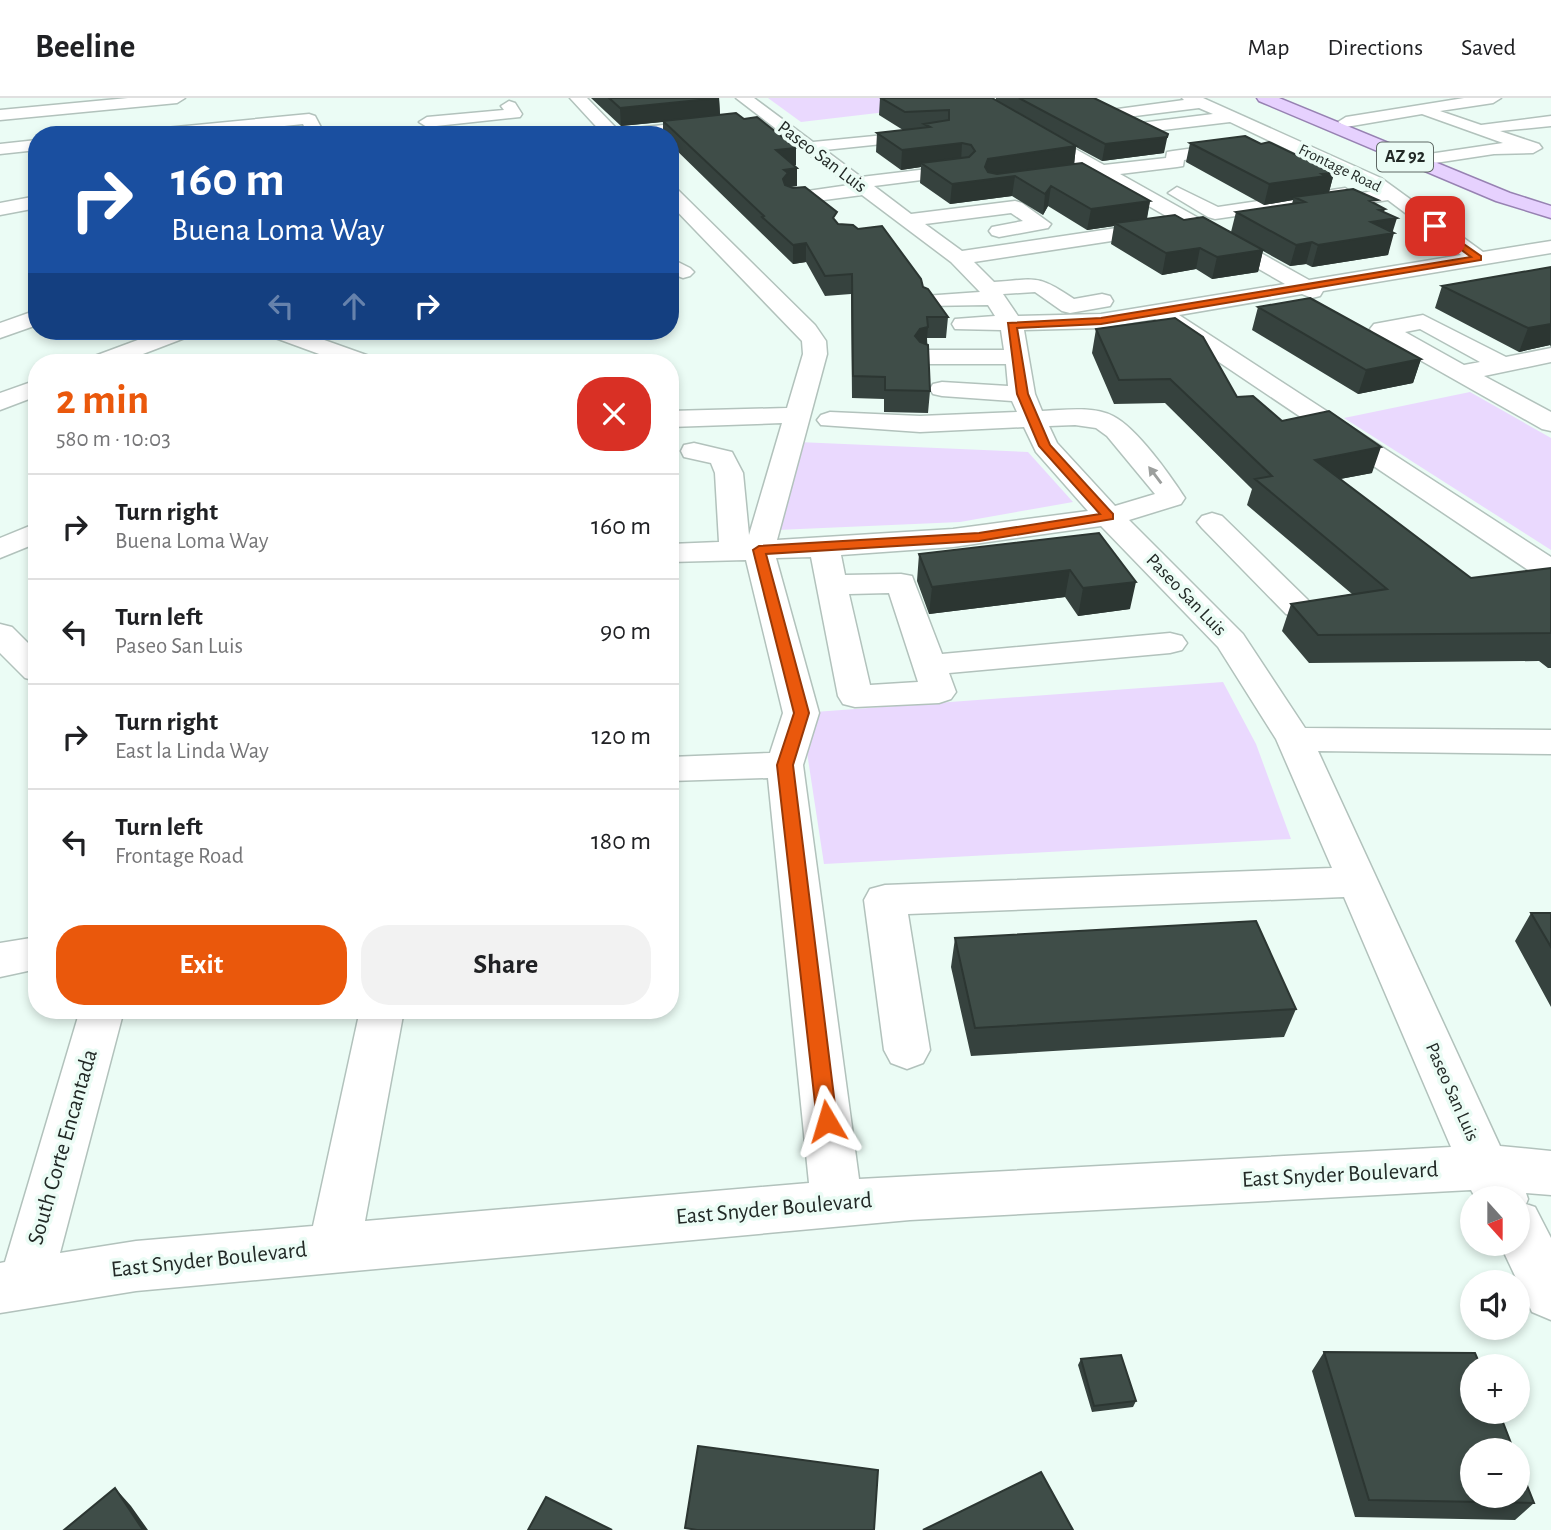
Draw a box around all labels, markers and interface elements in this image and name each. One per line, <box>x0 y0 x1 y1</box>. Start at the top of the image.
text: Beeline <box>35 31 135 64</box>
text: Map <box>1247 36 1289 60</box>
text: Directions <box>1327 36 1423 60</box>
text: Saved <box>1461 36 1516 60</box>
street label: Paseo San Luis <box>774 118 870 196</box>
street label: Frontage Road <box>1296 141 1384 195</box>
road number: AZ 92 <box>1377 142 1433 172</box>
icon: right <box>56 154 147 245</box>
text: 160 m <box>171 156 285 205</box>
pin <box>1405 196 1465 256</box>
icon: arrive <box>1416 207 1454 245</box>
text: Buena Loma Way <box>171 214 385 246</box>
icon: left <box>262 287 300 325</box>
icon: ahead <box>335 287 373 325</box>
icon: right <box>408 287 446 325</box>
button: close <box>577 377 651 451</box>
text: 2 min <box>56 379 149 421</box>
text: 580 m · 10:03 <box>56 428 171 451</box>
one-way arrow <box>1148 467 1163 485</box>
text: Turn right <box>115 499 218 525</box>
icon: right <box>56 508 94 546</box>
text: 160 m <box>591 513 651 539</box>
text: Buena Loma Way <box>115 530 269 553</box>
street label: Paseo San Luis <box>1142 550 1230 640</box>
text: Turn left <box>115 604 203 630</box>
icon: left <box>56 613 94 651</box>
text: 90 m <box>600 618 651 644</box>
text: Paseo San Luis <box>115 635 243 658</box>
text: Turn right <box>115 709 218 735</box>
icon: right <box>56 718 94 756</box>
text: 120 m <box>591 723 651 749</box>
text: East la Linda Way <box>115 740 269 763</box>
text: Turn left <box>115 814 203 840</box>
icon: left <box>56 823 94 861</box>
text: 180 m <box>591 828 651 854</box>
text: Frontage Road <box>115 845 244 868</box>
button: Exit <box>56 925 347 1005</box>
button: Share <box>361 925 651 1005</box>
street label: Paseo San Luis <box>1422 1040 1482 1144</box>
street label: South Corte Encantada <box>24 1047 102 1247</box>
position arrow <box>790 1084 864 1158</box>
street label: East Snyder Boulevard <box>1241 1158 1439 1192</box>
north arrow <box>1460 1186 1530 1256</box>
map controls <box>1460 1186 1530 1508</box>
street label: East Snyder Boulevard <box>675 1189 873 1229</box>
street label: East Snyder Boulevard <box>110 1238 308 1282</box>
button: sound <box>1460 1270 1530 1340</box>
button: + <box>1460 1354 1530 1424</box>
button: − <box>1460 1438 1530 1508</box>

